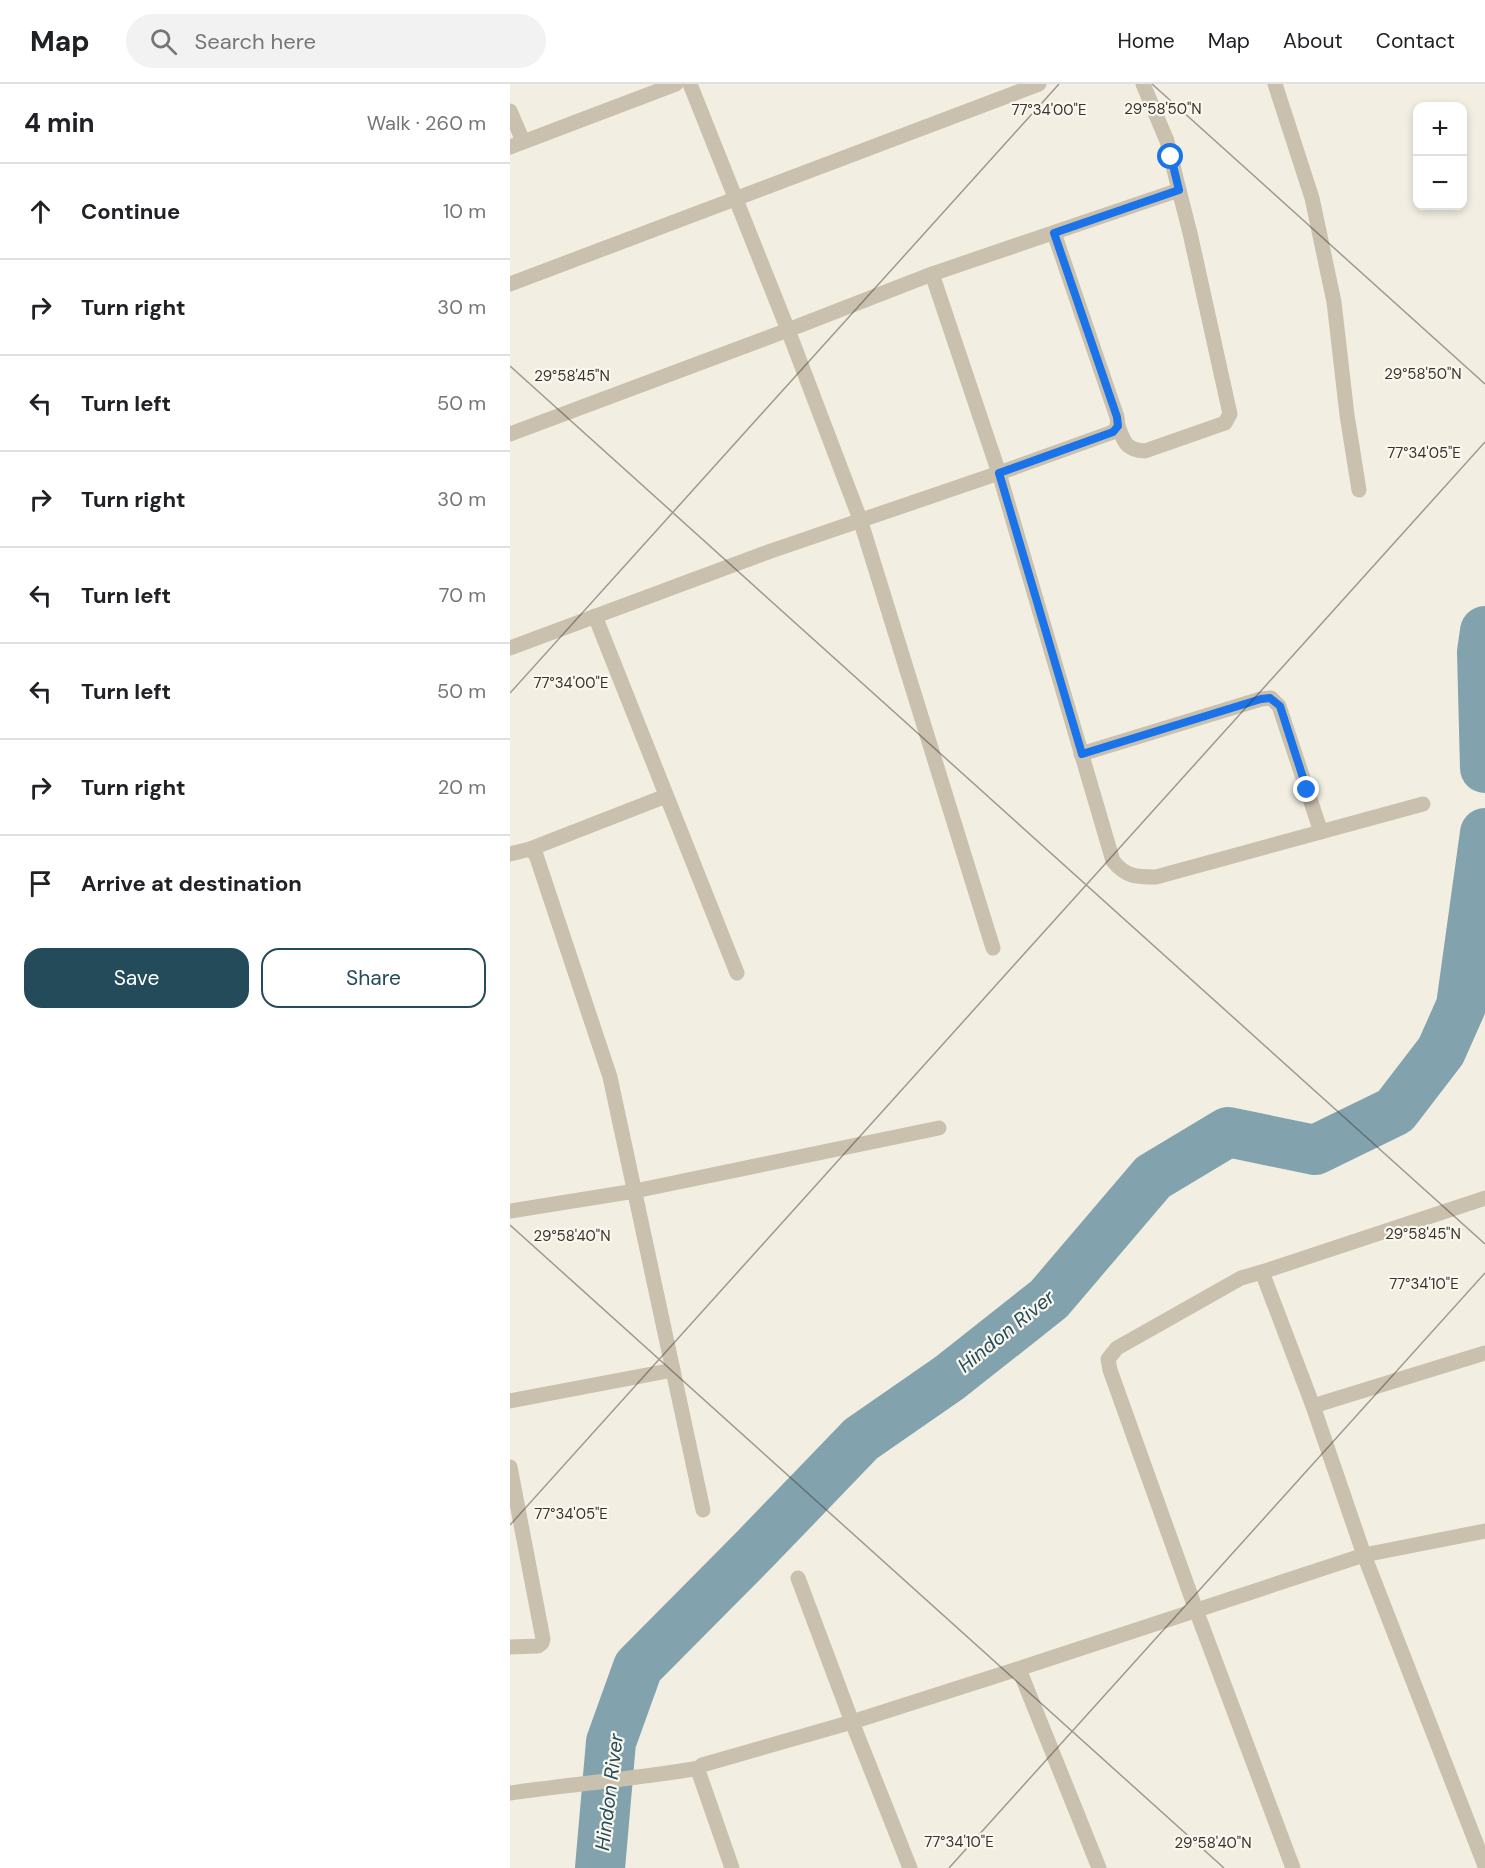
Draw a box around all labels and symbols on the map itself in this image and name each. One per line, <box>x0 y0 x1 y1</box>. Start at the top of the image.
text: 29°58'50"N <box>1124 99 1202 119</box>
text: 77°34'00"E <box>1012 100 1086 120</box>
route start <box>1157 143 1183 169</box>
text: 29°58'50"N <box>1384 364 1462 384</box>
text: 29°58'45"N <box>534 366 610 386</box>
text: 77°34'05"E <box>1387 443 1461 463</box>
text: 77°34'00"E <box>534 673 608 693</box>
route end <box>1293 776 1319 802</box>
text: 29°58'45"N <box>1385 1224 1461 1244</box>
text: 29°58'40"N <box>533 1226 611 1246</box>
text: 77°34'10"E <box>1389 1274 1459 1294</box>
water label: Hindon River <box>952 1284 1060 1378</box>
text: 77°34'05"E <box>534 1504 608 1524</box>
water label: Hindon River <box>589 1732 629 1852</box>
text: 77°34'10"E <box>924 1832 994 1852</box>
text: 29°58'40"N <box>1174 1833 1252 1853</box>

